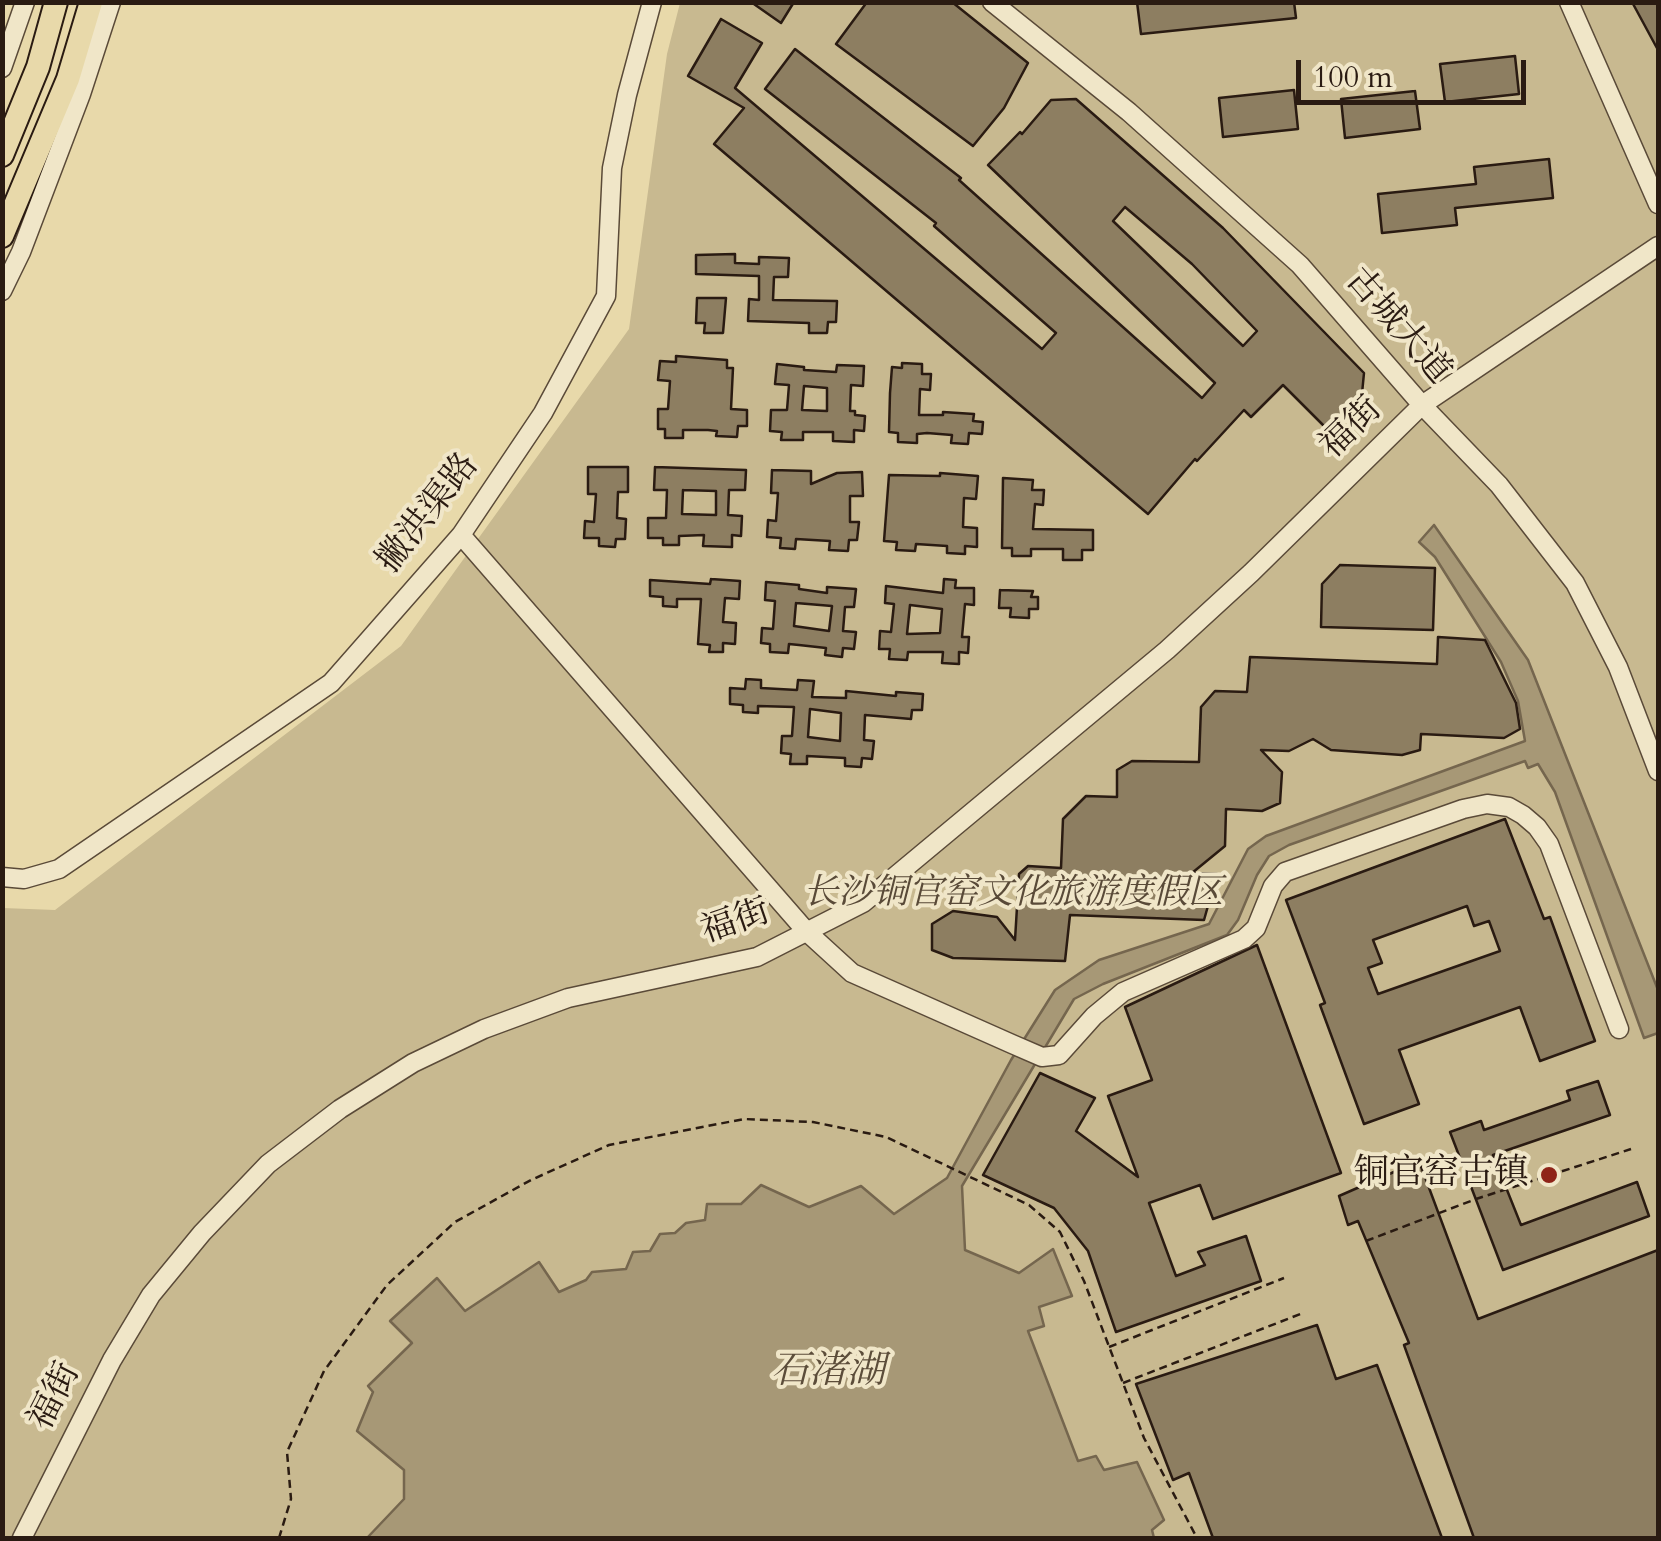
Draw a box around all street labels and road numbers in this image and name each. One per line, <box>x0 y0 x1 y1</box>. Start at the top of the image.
street label: 古城大道 <box>1335 260 1459 394</box>
street label: 福街 <box>1312 390 1392 468</box>
street label: 撇洪渠路 <box>369 446 489 582</box>
street label: 福街 <box>696 892 776 954</box>
street label: 福街 <box>21 1356 91 1438</box>

